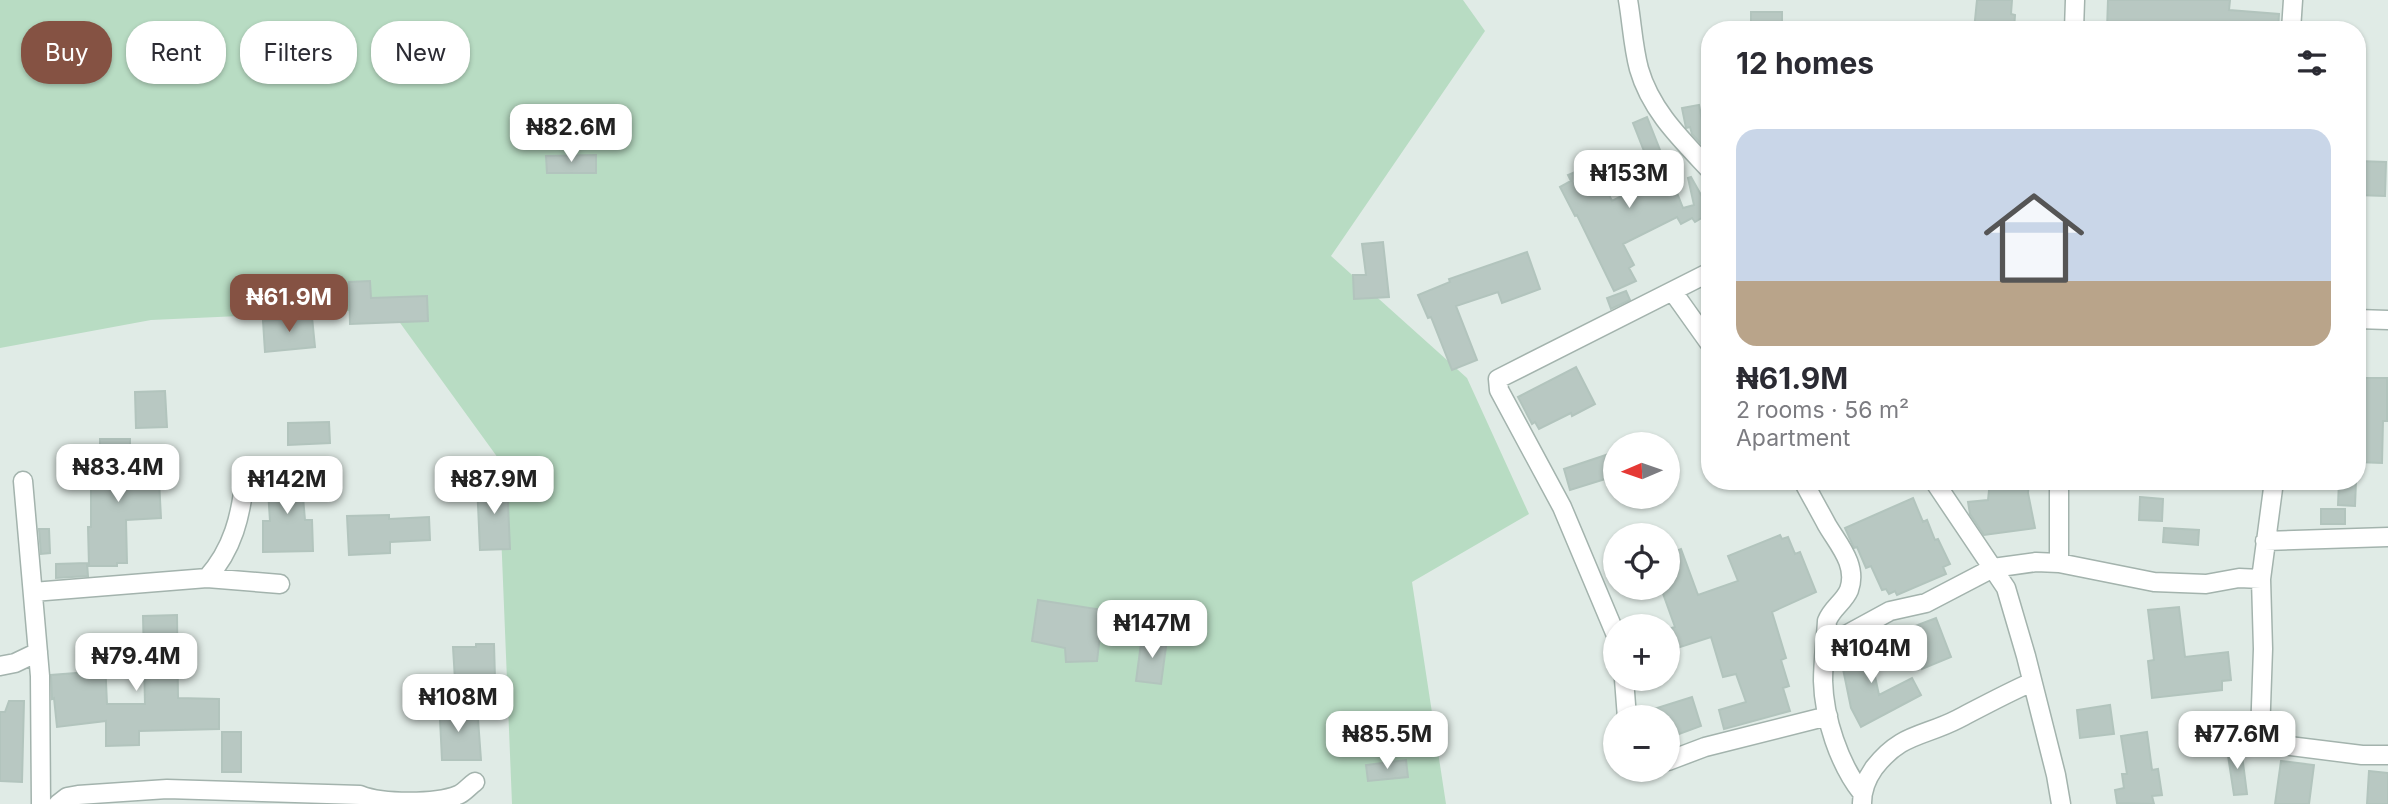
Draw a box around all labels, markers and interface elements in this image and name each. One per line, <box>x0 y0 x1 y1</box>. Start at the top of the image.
chip: Buy <box>21 21 112 84</box>
chip: Rent <box>126 21 226 84</box>
chip: Filters <box>240 21 357 84</box>
chip: New <box>371 21 470 84</box>
icon: filters <box>2293 44 2331 82</box>
text: 12 homes <box>1736 45 1874 81</box>
pin: ₦82.6M <box>514 104 628 164</box>
text: ₦82.6M <box>526 113 616 141</box>
pin: ₦153M <box>1580 150 1678 210</box>
text: ₦153M <box>1590 159 1668 187</box>
icon: home <box>1971 175 2097 301</box>
pin: ₦61.9M <box>232 274 346 334</box>
text: ₦61.9M <box>246 283 332 311</box>
text: ₦61.9M <box>1736 360 1848 396</box>
text: 2 rooms · 56 m² <box>1736 396 1909 424</box>
text: Apartment <box>1736 424 1850 452</box>
north arrow <box>1603 432 1680 509</box>
map controls <box>1603 432 1680 782</box>
pin: ₦83.4M <box>61 444 175 504</box>
text: ₦83.4M <box>72 453 164 481</box>
pin: ₦142M <box>238 456 336 516</box>
pin: ₦87.9M <box>437 456 551 516</box>
text: ₦142M <box>248 465 326 493</box>
text: ₦87.9M <box>451 465 537 493</box>
button: locate <box>1603 523 1680 600</box>
pin: ₦147M <box>1103 600 1201 660</box>
text: ₦147M <box>1113 609 1191 637</box>
button: + <box>1603 614 1680 691</box>
pin: ₦104M <box>1822 626 1920 685</box>
pin: ₦79.4M <box>79 634 193 693</box>
text: ₦104M <box>1831 634 1911 662</box>
text: ₦79.4M <box>91 642 181 670</box>
pin: ₦108M <box>409 674 507 734</box>
text: ₦108M <box>418 683 498 711</box>
button: − <box>1603 705 1680 782</box>
pin: ₦85.5M <box>1330 712 1444 771</box>
pin: ₦77.6M <box>2180 712 2294 771</box>
text: ₦85.5M <box>1342 720 1432 748</box>
text: ₦77.6M <box>2194 720 2280 748</box>

